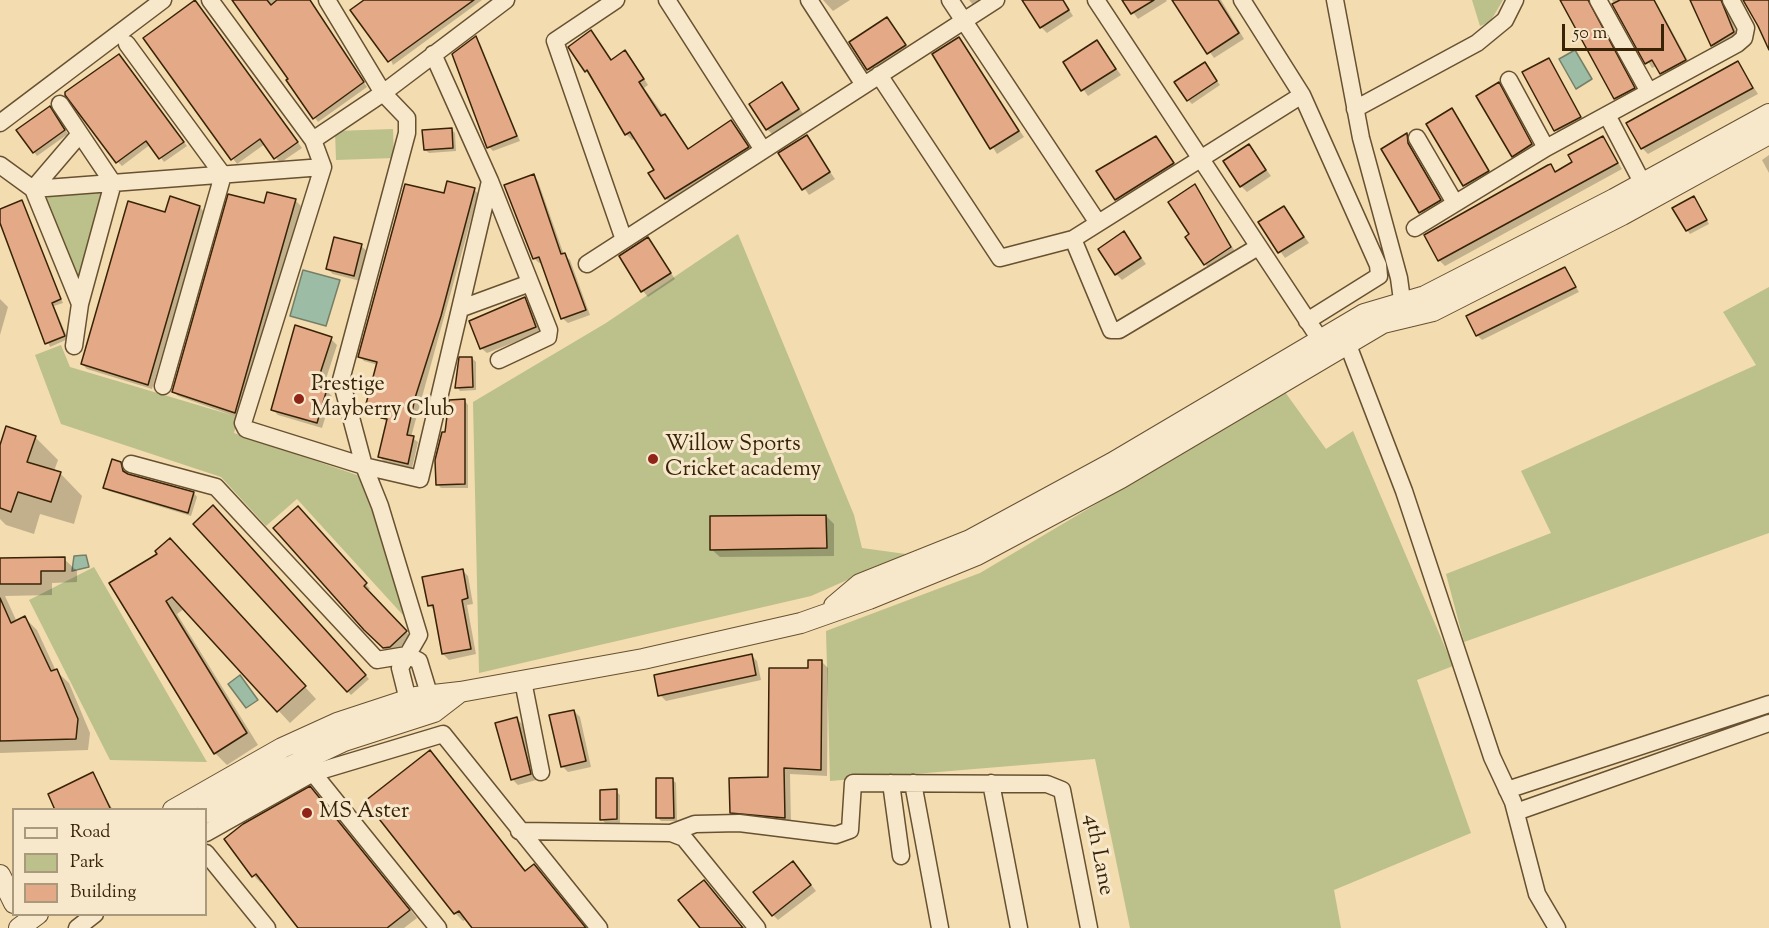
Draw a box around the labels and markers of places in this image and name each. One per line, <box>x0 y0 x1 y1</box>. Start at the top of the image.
place label: Prestige Mayberry Club <box>311 373 454 424</box>
marker: Prestige Mayberry Club <box>292 392 306 406</box>
place label: Willow Sports Cricket academy <box>665 433 821 484</box>
marker: Willow Sports Cricket academy <box>646 452 660 466</box>
place label: MS Aster <box>319 800 409 826</box>
marker: MS Aster <box>300 806 314 820</box>

